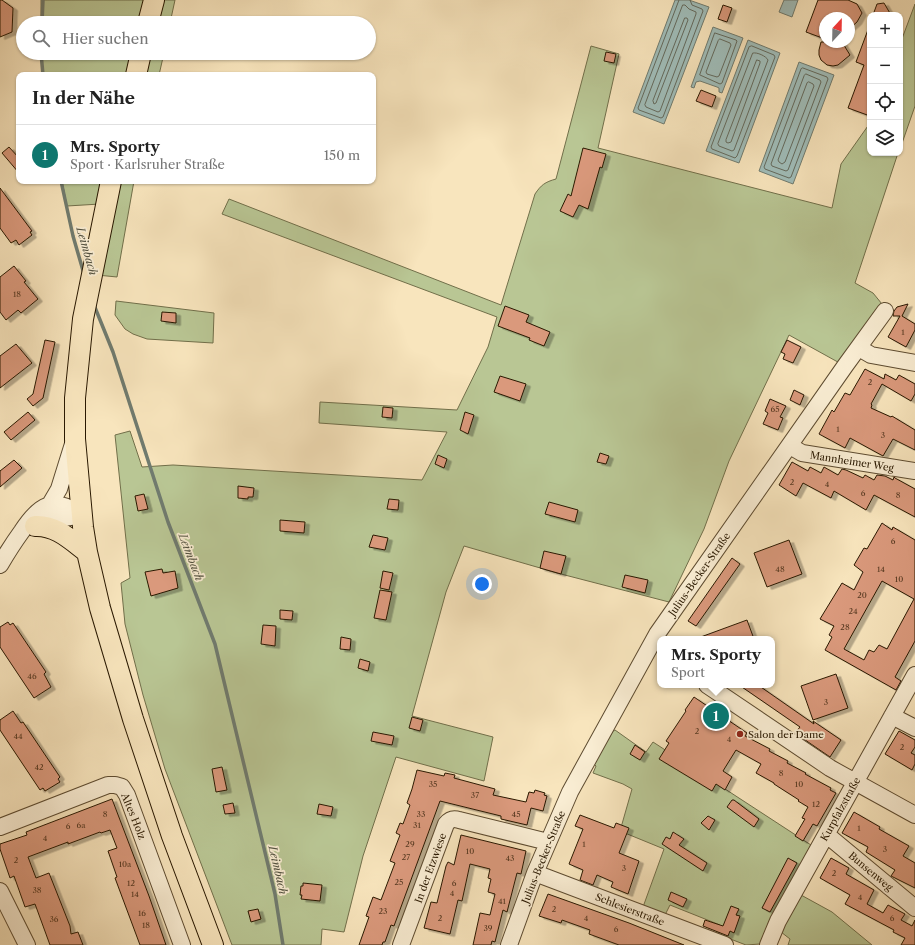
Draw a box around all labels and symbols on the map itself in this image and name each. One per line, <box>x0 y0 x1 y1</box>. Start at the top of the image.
north arrow <box>819 12 855 48</box>
water label: Leimbach <box>73 224 101 277</box>
house number: 18 <box>13 289 21 299</box>
house number: 1 <box>901 327 905 337</box>
house number: 2 <box>868 377 873 387</box>
house number: 65 <box>770 404 780 414</box>
house number: 1 <box>836 424 840 434</box>
house number: 3 <box>881 430 885 440</box>
street label: Mannheimer Weg <box>809 448 896 475</box>
house number: 2 <box>790 477 795 487</box>
house number: 4 <box>825 479 830 489</box>
house number: 6 <box>861 488 866 498</box>
house number: 8 <box>896 490 901 500</box>
water label: Leimbach <box>175 530 206 583</box>
street label: Julius-Becker-Straße <box>664 530 733 620</box>
house number: 6 <box>891 536 896 546</box>
house number: 48 <box>775 564 785 574</box>
house number: 14 <box>877 564 885 574</box>
your location <box>472 574 492 594</box>
house number: 10 <box>895 574 903 584</box>
house number: 20 <box>857 590 867 600</box>
house number: 24 <box>848 606 858 616</box>
house number: 28 <box>840 622 850 632</box>
house number: 46 <box>27 671 37 681</box>
house number: 3 <box>824 697 828 707</box>
pin: 1 <box>703 701 729 731</box>
house number: 2 <box>695 726 700 736</box>
place label: Salon der Dame <box>748 728 824 741</box>
marker: Salon der Dame <box>735 729 745 739</box>
house number: 44 <box>13 731 23 741</box>
house number: 4 <box>727 734 732 744</box>
house number: 2 <box>900 742 905 752</box>
house number: 42 <box>34 762 44 772</box>
house number: 8 <box>779 768 784 778</box>
street label: Kurpfalzstraße <box>818 775 864 843</box>
house number: 35 <box>429 779 437 789</box>
house number: 10 <box>795 779 803 789</box>
street label: Altes Holz <box>118 790 149 841</box>
house number: 37 <box>471 790 479 800</box>
house number: 12 <box>812 799 820 809</box>
street label: Julius-Becker-Straße <box>518 808 568 908</box>
house number: 8 <box>103 809 108 819</box>
house number: 33 <box>417 809 425 819</box>
house number: 45 <box>512 809 520 819</box>
house number: 6a <box>77 820 86 830</box>
house number: 31 <box>413 820 422 830</box>
house number: 6 <box>66 821 71 831</box>
house number: 1 <box>857 823 861 833</box>
street label: In der Etzwiese <box>412 831 449 905</box>
house number: 4 <box>43 833 48 843</box>
house number: 29 <box>405 839 415 849</box>
house number: 1 <box>582 839 586 849</box>
water label: Leimbach <box>265 843 290 896</box>
house number: 3 <box>883 844 887 854</box>
house number: 10 <box>466 846 474 856</box>
street label: Bunsenweg <box>846 849 896 894</box>
house number: 27 <box>402 852 410 862</box>
house number: 43 <box>505 853 515 863</box>
house number: 2 <box>14 855 19 865</box>
house number: 10a <box>119 859 132 869</box>
house number: 3 <box>622 863 626 873</box>
house number: 2 <box>832 868 837 878</box>
house number: 25 <box>395 877 403 887</box>
house number: 12 <box>127 878 135 888</box>
house number: 6 <box>452 878 457 888</box>
house number: 38 <box>32 885 42 895</box>
house number: 4 <box>450 888 455 898</box>
house number: 14 <box>131 889 139 899</box>
street label: Schlesierstraße <box>593 890 667 929</box>
house number: 4 <box>858 892 863 902</box>
house number: 41 <box>498 896 507 906</box>
house number: 2 <box>552 904 557 914</box>
house number: 23 <box>378 906 388 916</box>
house number: 16 <box>138 908 146 918</box>
house number: 2 <box>438 913 443 923</box>
house number: 4 <box>584 913 589 923</box>
house number: 6 <box>890 913 895 923</box>
house number: 36 <box>49 914 59 924</box>
house number: 18 <box>142 920 150 930</box>
house number: 39 <box>483 923 493 933</box>
house number: 6 <box>614 924 619 934</box>

